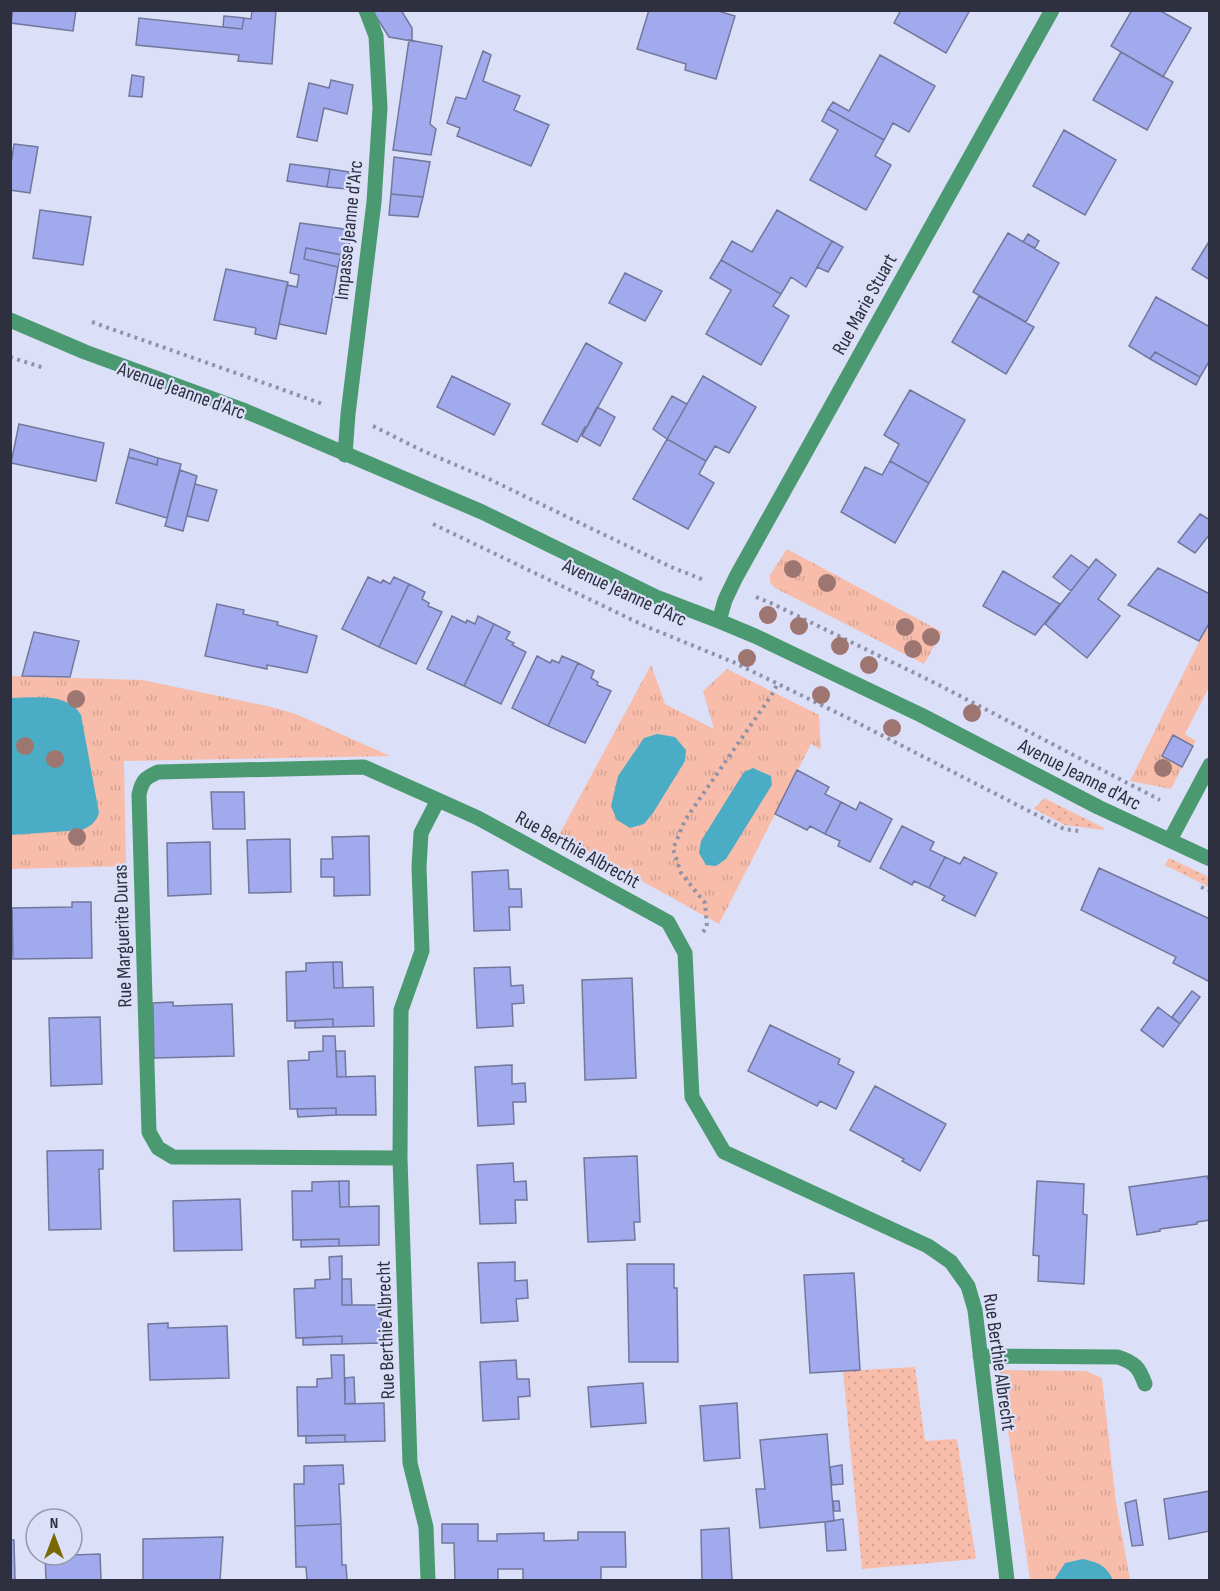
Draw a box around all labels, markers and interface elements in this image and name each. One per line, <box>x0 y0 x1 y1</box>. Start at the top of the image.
street label: Impasse Jeanne d'Arc <box>330 159 368 301</box>
street label: Rue Marie Stuart <box>827 250 902 359</box>
street label: Avenue Jeanne d'Arc <box>114 356 249 425</box>
street label: Avenue Jeanne d'Arc <box>558 553 690 632</box>
street label: Avenue Jeanne d'Arc <box>1013 733 1145 816</box>
street label: Rue Berthie Albrecht <box>511 806 644 894</box>
street label: Rue Marguerite Duras <box>109 864 137 1008</box>
street label: Rue Berthie Albrecht <box>372 1260 400 1400</box>
street label: Rue Berthie Albrecht <box>977 1292 1021 1432</box>
north arrow <box>24 1507 84 1567</box>
text: N <box>50 1514 58 1533</box>

